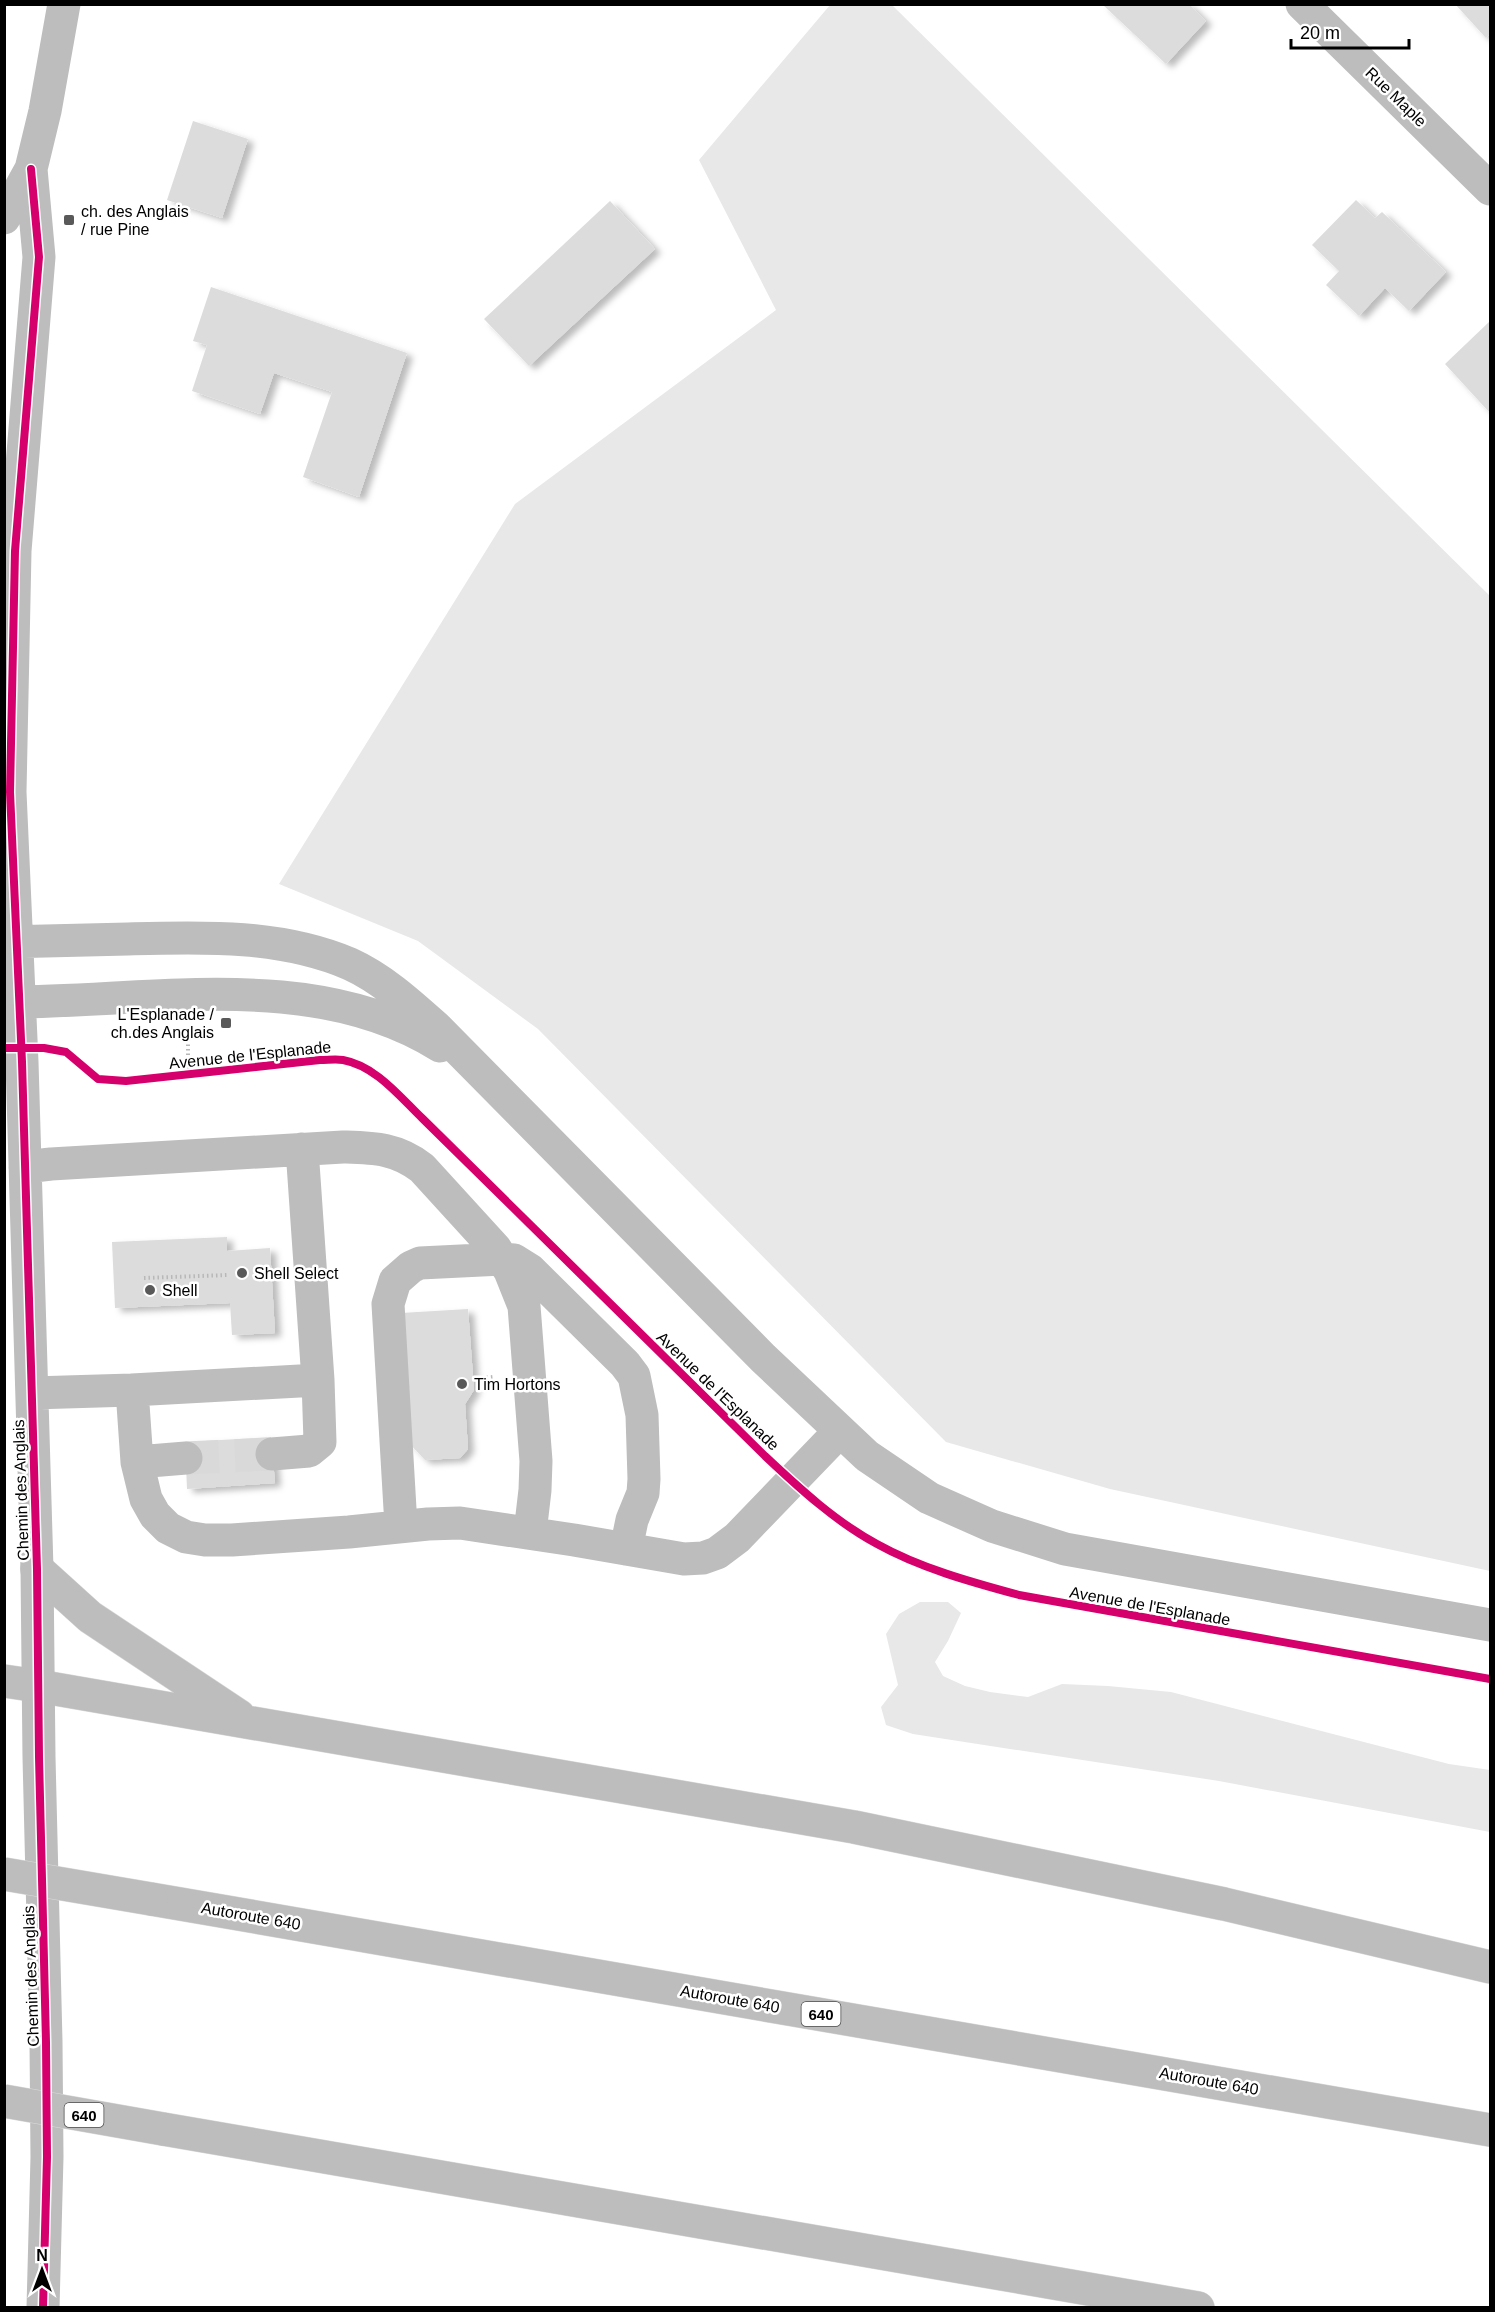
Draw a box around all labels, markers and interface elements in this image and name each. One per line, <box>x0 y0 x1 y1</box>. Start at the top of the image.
scale bar <box>1291 12 1410 50</box>
text: 20 m <box>1300 23 1340 43</box>
street label: Rue Maple <box>1362 64 1430 130</box>
place label: ch. des Anglais / rue Pine <box>81 203 189 238</box>
marker: ch. des Anglais / rue Pine <box>62 213 76 227</box>
place label: L'Esplanade / ch.des Anglais <box>111 1006 215 1041</box>
marker: L'Esplanade / ch.des Anglais <box>219 1016 233 1030</box>
street label: Avenue de l'Esplanade <box>168 1038 332 1072</box>
place label: Shell Select <box>254 1265 339 1282</box>
marker: Shell Select <box>235 1266 249 1280</box>
place label: Shell <box>162 1282 198 1299</box>
marker: Shell <box>143 1283 157 1297</box>
street label: Avenue de l'Esplanade <box>654 1328 783 1454</box>
place label: Tim Hortons <box>474 1376 561 1393</box>
marker: Tim Hortons <box>455 1377 469 1391</box>
street label: Chemin des Anglais <box>10 1419 32 1561</box>
street label: Avenue de l'Esplanade <box>1068 1583 1232 1629</box>
street label: Autoroute 640 <box>200 1899 302 1933</box>
street label: Chemin des Anglais <box>20 1905 42 2047</box>
street label: Autoroute 640 <box>679 1982 781 2016</box>
road number: 640 <box>802 2002 840 2026</box>
street label: Autoroute 640 <box>1158 2064 1260 2098</box>
road number: 640 <box>64 2103 104 2127</box>
north arrow <box>12 2240 72 2300</box>
text: N <box>36 2247 48 2264</box>

